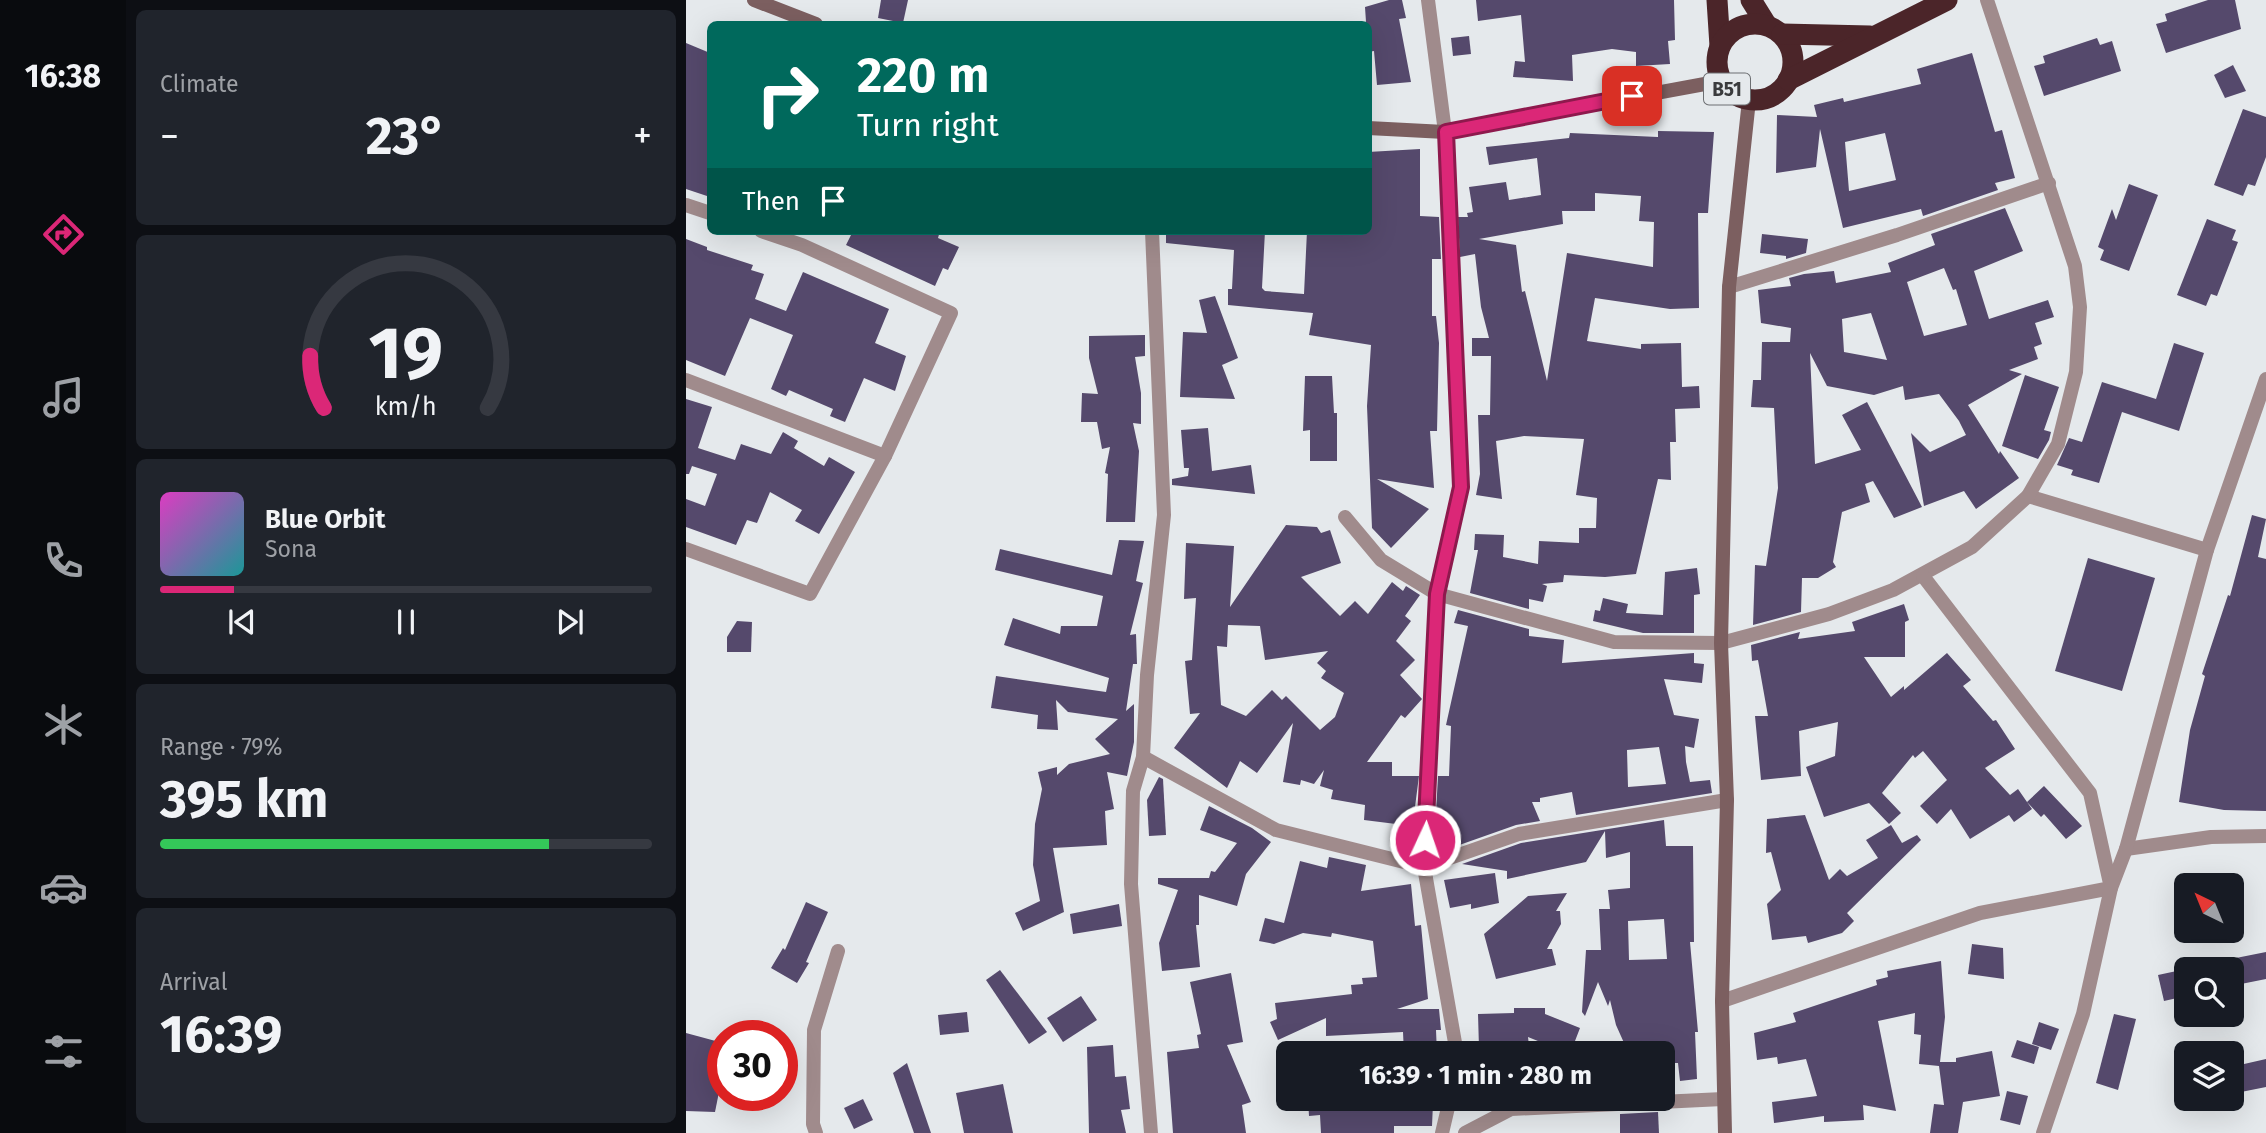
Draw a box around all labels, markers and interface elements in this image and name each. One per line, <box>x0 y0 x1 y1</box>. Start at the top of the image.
text: 220 m <box>857 46 989 105</box>
icon: right <box>742 49 833 140</box>
text: 16:38 <box>25 57 101 95</box>
pin <box>1602 66 1662 126</box>
text: Climate <box>160 70 239 98</box>
road number: B51 <box>1704 74 1750 104</box>
icon: arrive <box>1613 77 1651 115</box>
text: 23° <box>366 105 446 168</box>
text: Turn right <box>857 106 999 144</box>
text: − <box>160 113 179 159</box>
text: + <box>633 113 652 159</box>
icon: arrive <box>814 182 852 220</box>
text: Then <box>742 186 800 217</box>
icon: directions <box>39 210 88 259</box>
text: 19 <box>369 310 443 397</box>
icon: music <box>39 373 88 422</box>
text: km/h <box>375 392 437 422</box>
text: Blue Orbit <box>265 504 385 535</box>
text: Sona <box>265 535 317 563</box>
icon: phone <box>39 536 88 585</box>
icon: previous <box>223 603 261 641</box>
icon: pause <box>387 603 425 641</box>
icon: next <box>551 603 589 641</box>
icon: climate <box>39 700 88 749</box>
text: Range · 79% <box>160 733 282 761</box>
text: 395 km <box>160 768 328 831</box>
position arrow <box>1388 803 1462 877</box>
icon: car <box>39 863 88 912</box>
north arrow <box>2174 873 2244 943</box>
map controls <box>2174 873 2244 1111</box>
button: search <box>2174 957 2244 1027</box>
text: Arrival <box>160 968 227 996</box>
text: 16:39 <box>160 1003 282 1066</box>
speed limit sign: 30 <box>707 1020 798 1111</box>
icon: filters <box>39 1027 88 1076</box>
button: layers <box>2174 1041 2244 1111</box>
text: 16:39 · 1 min · 280 m <box>1359 1060 1592 1091</box>

